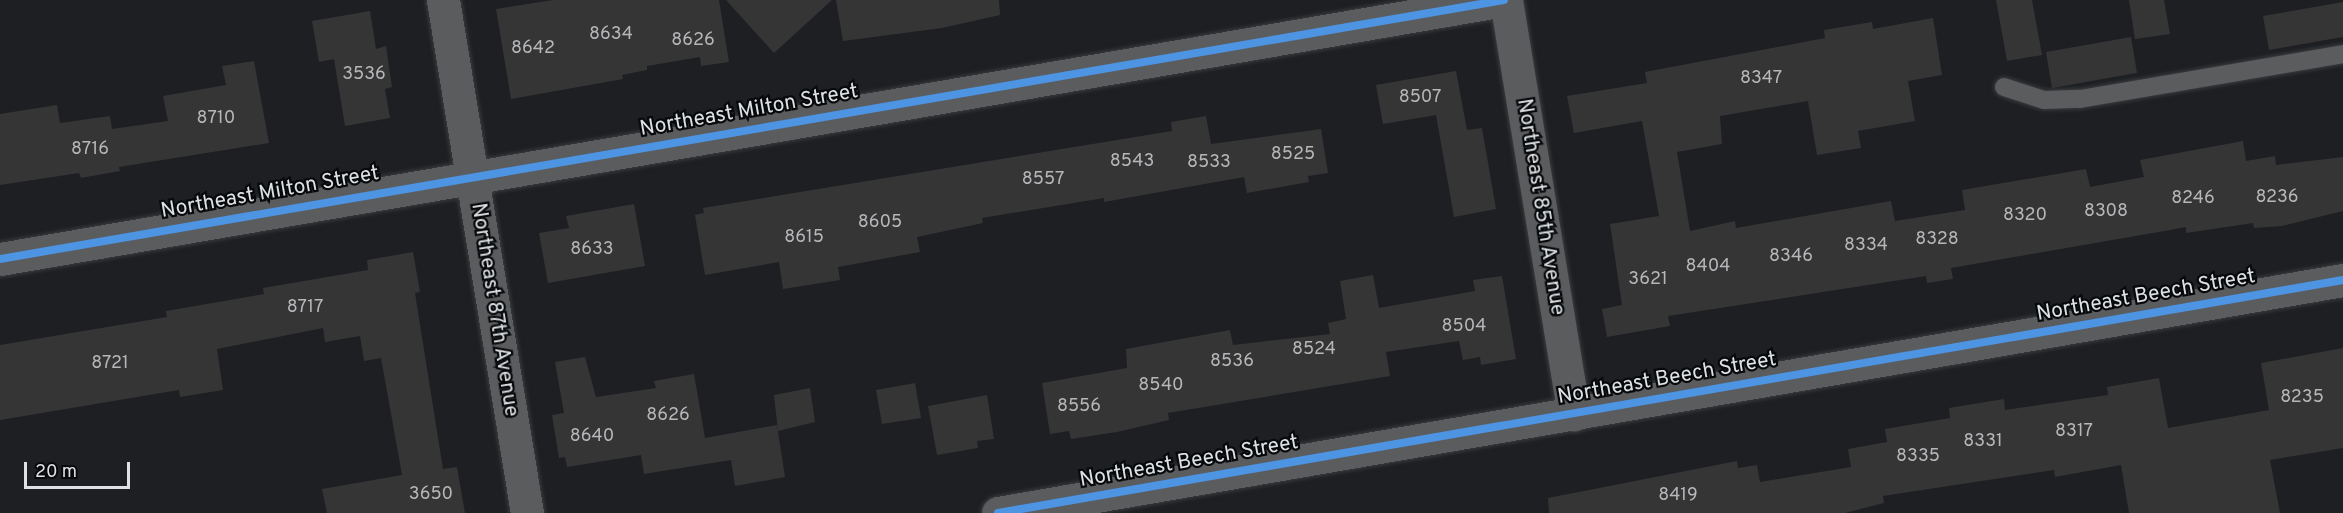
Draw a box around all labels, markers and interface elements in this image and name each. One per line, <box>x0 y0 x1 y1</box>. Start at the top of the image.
house number: 8634 <box>589 24 633 46</box>
house number: 8626 <box>671 30 715 52</box>
house number: 8642 <box>511 38 555 60</box>
house number: 3536 <box>342 64 386 86</box>
house number: 8347 <box>1740 68 1782 90</box>
street label: Northeast Milton Street <box>638 79 860 143</box>
house number: 8507 <box>1399 87 1441 109</box>
street label: Northeast 85th Avenue <box>1510 96 1570 318</box>
house number: 8710 <box>197 108 235 130</box>
house number: 8716 <box>71 139 109 161</box>
house number: 8525 <box>1271 144 1315 166</box>
house number: 8543 <box>1110 151 1154 173</box>
house number: 8533 <box>1187 152 1231 174</box>
street label: Northeast Milton Street <box>159 161 381 225</box>
house number: 8557 <box>1022 169 1064 191</box>
house number: 8236 <box>2255 187 2299 209</box>
house number: 8246 <box>2171 188 2215 210</box>
street label: Northeast 87th Avenue <box>465 201 523 419</box>
house number: 8308 <box>2084 201 2128 223</box>
house number: 8320 <box>2003 205 2047 227</box>
house number: 8605 <box>858 212 902 234</box>
house number: 8615 <box>784 227 824 249</box>
house number: 8328 <box>1915 229 1959 251</box>
house number: 8334 <box>1844 235 1888 257</box>
house number: 8633 <box>570 239 614 261</box>
house number: 8346 <box>1769 246 1813 268</box>
house number: 8404 <box>1686 256 1730 278</box>
street label: Northeast Beech Street <box>2035 264 2257 328</box>
house number: 3621 <box>1628 269 1668 291</box>
house number: 8717 <box>287 297 323 319</box>
house number: 8504 <box>1442 316 1486 338</box>
house number: 8524 <box>1292 339 1336 361</box>
street label: Northeast Beech Street <box>1556 347 1778 411</box>
house number: 8536 <box>1210 351 1254 373</box>
house number: 8721 <box>91 353 129 375</box>
house number: 8540 <box>1138 375 1184 397</box>
house number: 8235 <box>2280 387 2324 409</box>
house number: 8556 <box>1057 396 1101 418</box>
house number: 8626 <box>646 405 690 427</box>
house number: 8317 <box>2055 421 2093 443</box>
house number: 8640 <box>570 426 614 448</box>
street label: Northeast Beech Street <box>1078 430 1300 494</box>
house number: 8331 <box>1963 431 2003 453</box>
house number: 8335 <box>1896 446 1940 468</box>
scale bar <box>27 450 134 488</box>
text: 20 m <box>35 461 77 484</box>
house number: 3650 <box>409 484 453 506</box>
house number: 8419 <box>1658 485 1698 507</box>

